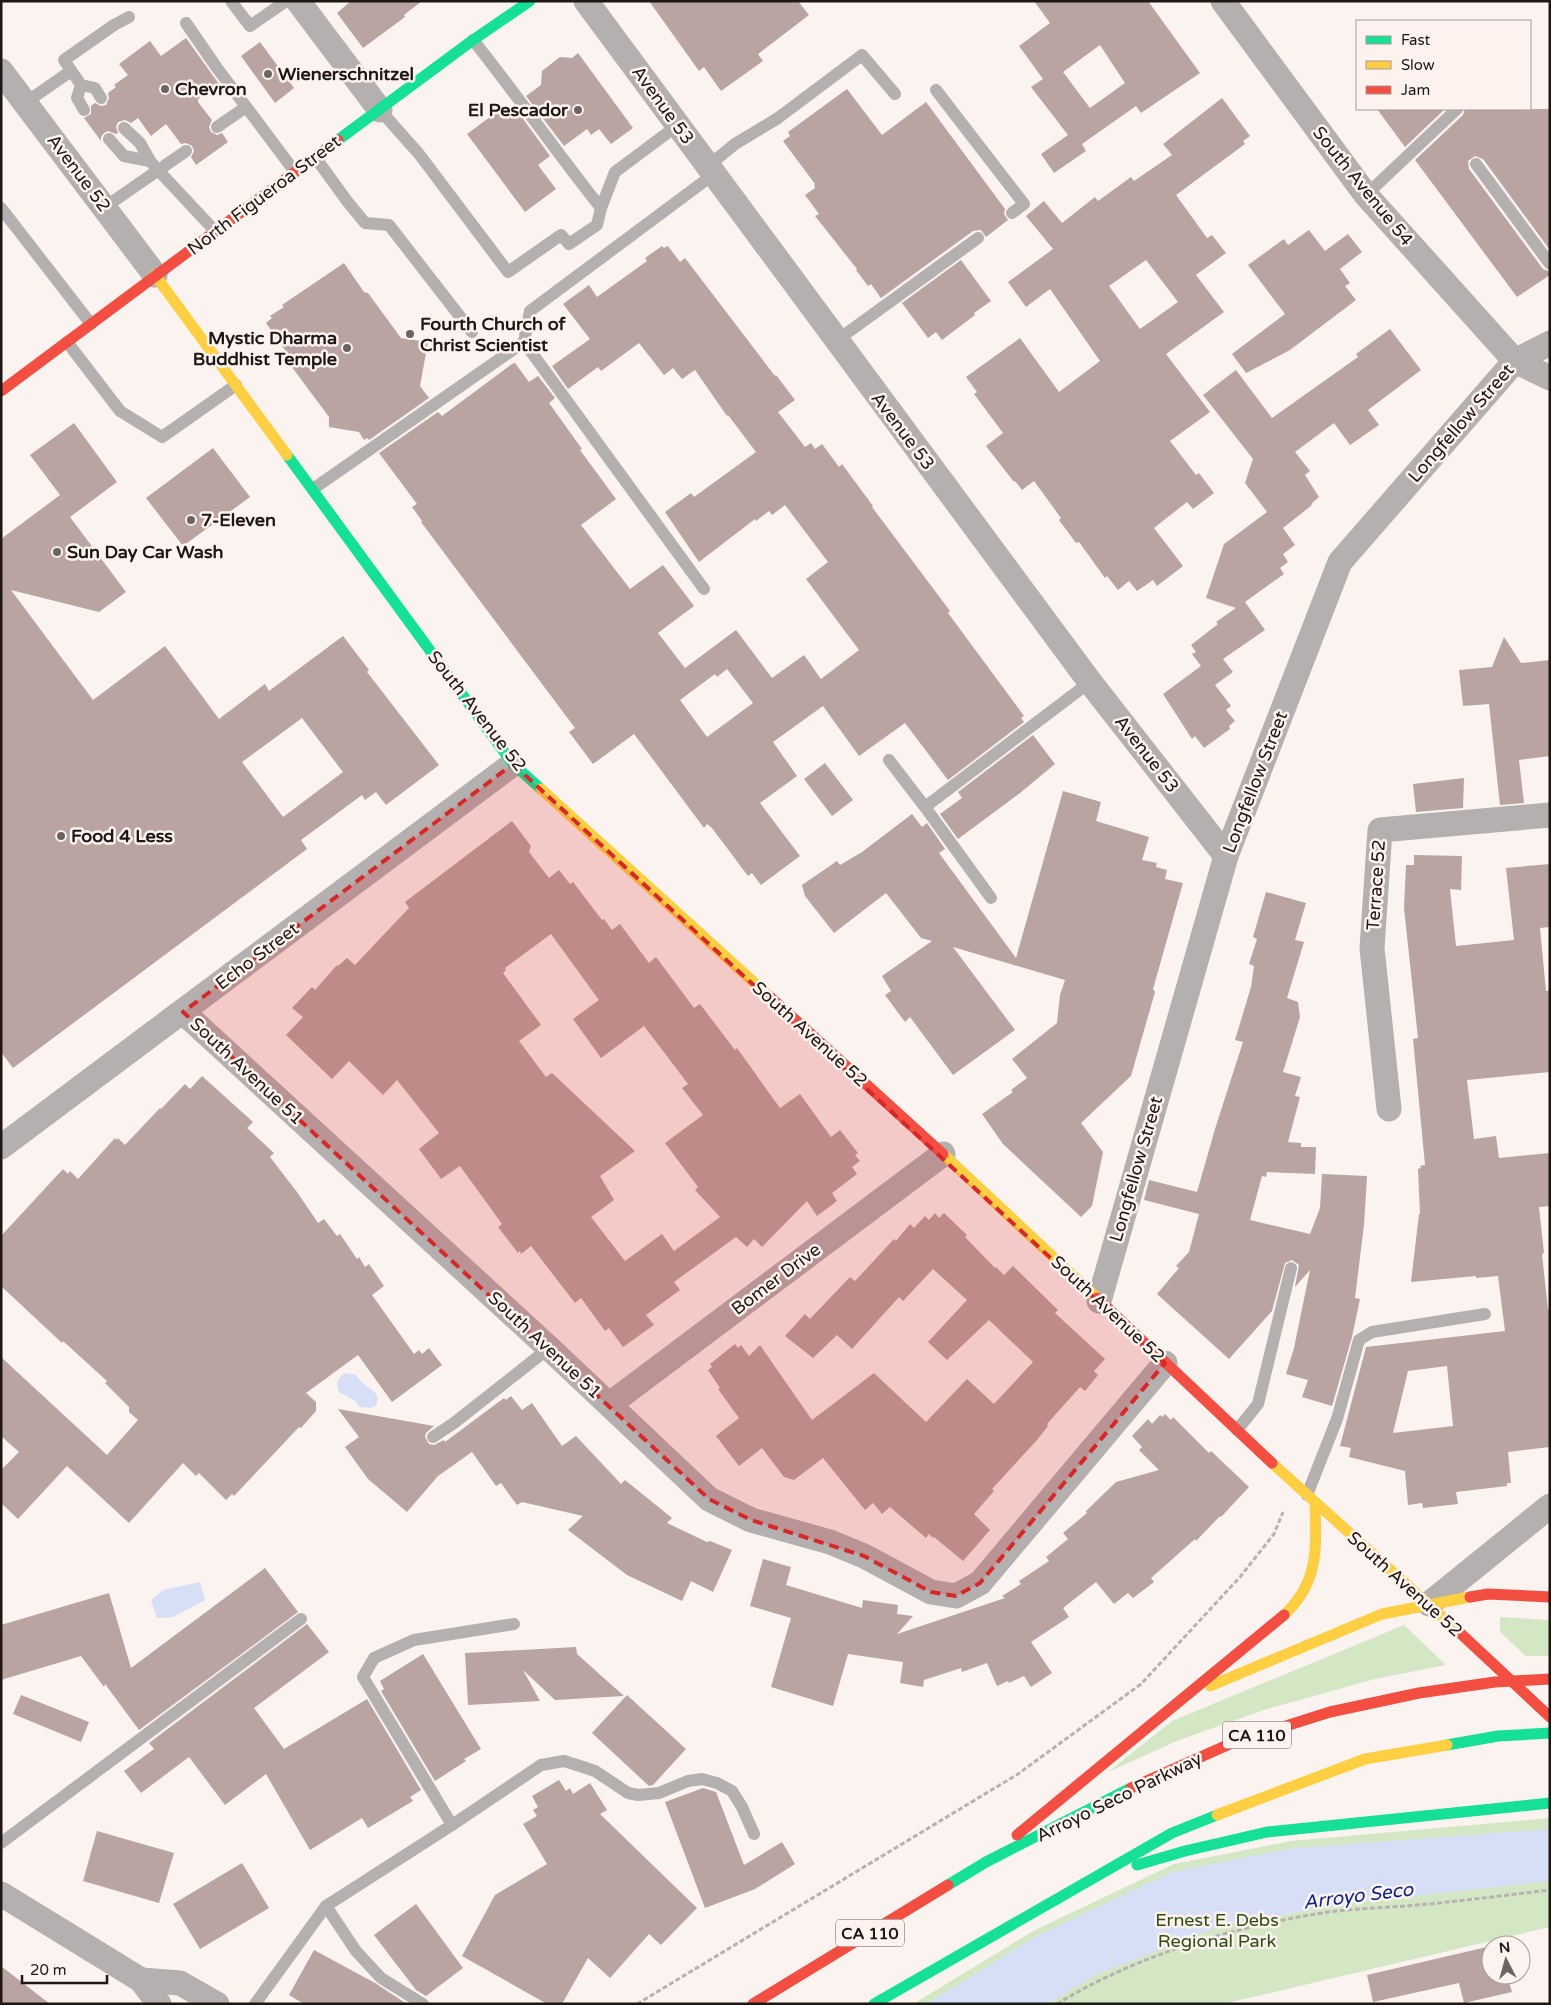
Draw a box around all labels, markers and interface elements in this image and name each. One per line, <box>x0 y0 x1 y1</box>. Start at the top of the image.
legend <box>1356 20 1531 110</box>
text: Fast <box>1401 31 1431 49</box>
text: Slow <box>1401 56 1435 74</box>
street label: Avenue 53 <box>627 61 699 149</box>
place label: Wienerschnitzel <box>278 63 414 85</box>
marker: Wienerschnitzel <box>262 68 274 80</box>
place label: Chevron <box>175 78 247 100</box>
text: Jam <box>1401 81 1430 99</box>
marker: Chevron <box>159 83 171 95</box>
place label: El Pescador <box>468 99 569 121</box>
marker: El Pescador <box>572 104 584 116</box>
street label: South Avenue 54 <box>1308 122 1418 250</box>
street label: Avenue 52 <box>43 130 115 216</box>
street label: North Figueroa Street <box>183 130 345 260</box>
place label: Fourth Church of Christ Scientist <box>420 313 567 356</box>
place label: Mystic Dharma Buddhist Temple <box>193 327 337 370</box>
marker: Fourth Church of Christ Scientist <box>404 328 416 340</box>
marker: Mystic Dharma Buddhist Temple <box>341 342 353 354</box>
street label: Longfellow Street <box>1403 359 1519 487</box>
street label: Avenue 53 <box>867 388 939 474</box>
place label: 7-Eleven <box>201 509 276 531</box>
marker: 7-Eleven <box>185 514 197 526</box>
place label: Sun Day Car Wash <box>67 541 224 563</box>
marker: Sun Day Car Wash <box>51 546 63 558</box>
street label: South Avenue 52 <box>423 646 531 776</box>
street label: Longfellow Street <box>1218 708 1292 856</box>
street label: Avenue 53 <box>1110 711 1184 797</box>
place label: Food 4 Less <box>71 825 173 847</box>
marker: Food 4 Less <box>55 830 67 842</box>
street label: Terrace 52 <box>1362 839 1390 931</box>
street label: Echo Street <box>211 917 303 995</box>
street label: South Avenue 52 <box>748 977 872 1091</box>
street label: South Avenue 51 <box>186 1013 308 1129</box>
street label: Longfellow Street <box>1105 1094 1167 1244</box>
street label: Bomer Drive <box>727 1238 825 1320</box>
street label: South Avenue 52 <box>1047 1251 1169 1367</box>
street label: South Avenue 51 <box>484 1287 606 1403</box>
street label: South Avenue 52 <box>1343 1527 1467 1641</box>
road number: CA 110 <box>1223 1722 1291 1748</box>
street label: Arroyo Seco Parkway <box>1033 1747 1206 1847</box>
water label: Arroyo Seco <box>1302 1878 1416 1914</box>
park label: Ernest E. Debs Regional Park <box>1155 1909 1279 1952</box>
road number: CA 110 <box>836 1920 904 1946</box>
north arrow <box>1481 1935 1531 1985</box>
text: N <box>1498 1939 1511 1957</box>
scale bar <box>22 1952 108 1984</box>
text: 20 m <box>30 1961 67 1979</box>

